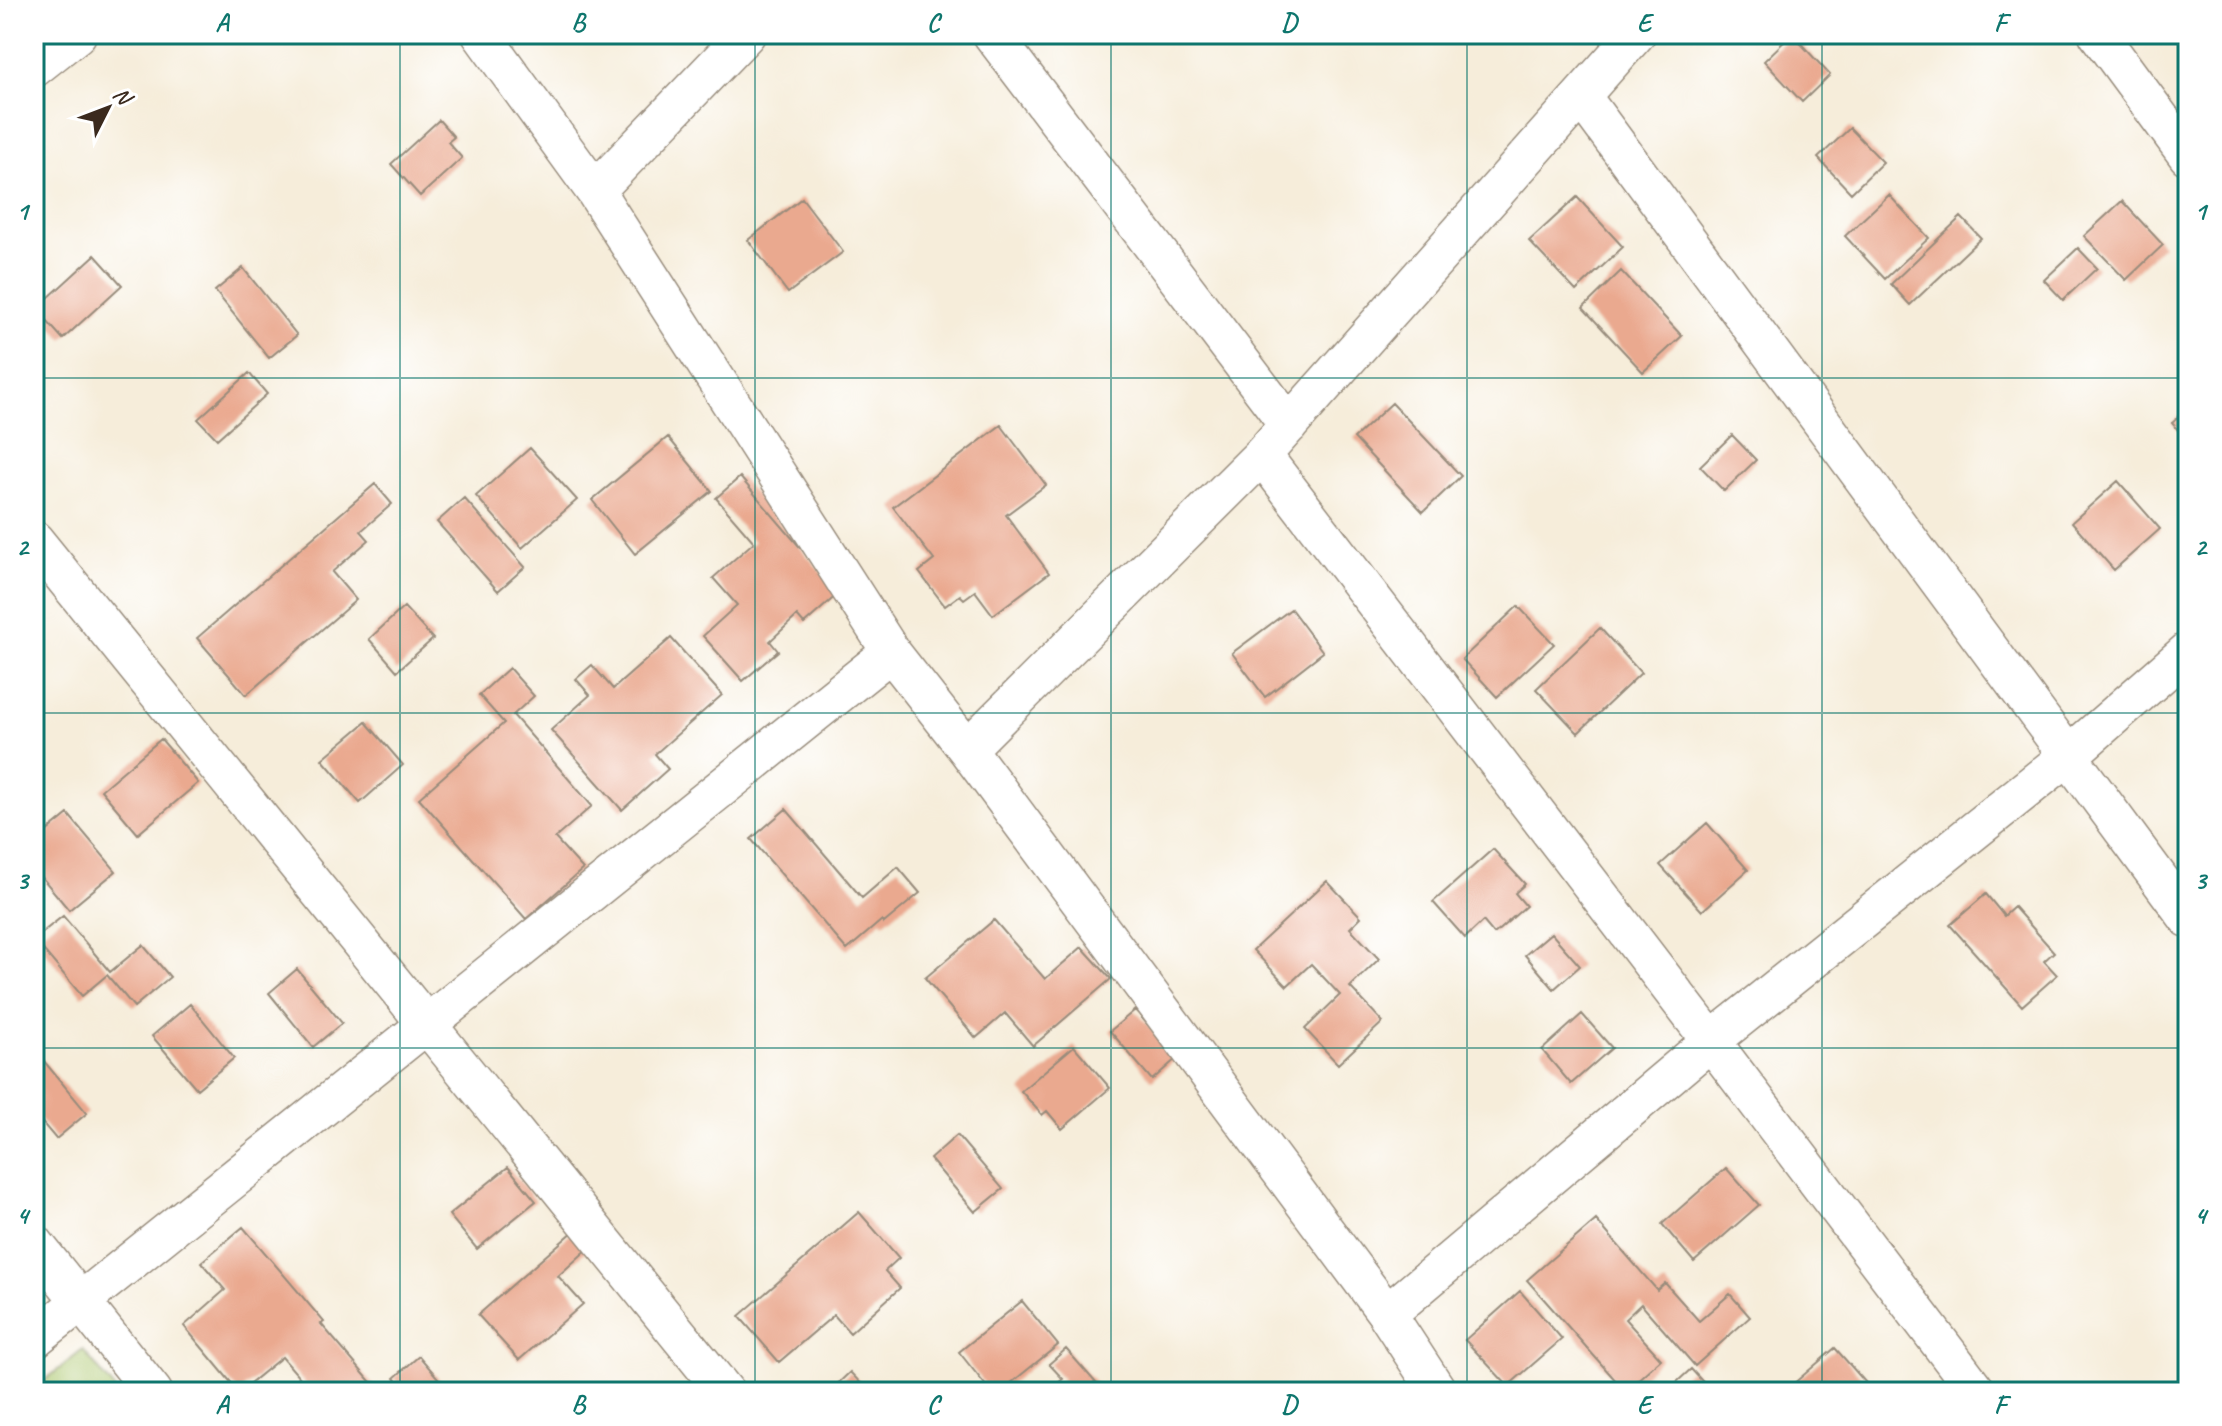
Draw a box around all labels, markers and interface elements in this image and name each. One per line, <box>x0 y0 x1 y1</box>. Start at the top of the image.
text: A <box>215 6 230 39</box>
text: B <box>571 6 587 39</box>
text: C <box>927 6 943 39</box>
text: D <box>1281 6 1299 39</box>
text: E <box>1637 6 1655 39</box>
text: F <box>1994 6 2012 39</box>
north arrow <box>68 68 148 148</box>
text: N <box>107 81 139 112</box>
text: 1 <box>16 195 31 228</box>
text: 1 <box>2194 195 2209 228</box>
text: 2 <box>16 530 30 563</box>
text: 2 <box>2194 530 2208 563</box>
text: 3 <box>16 864 30 897</box>
text: 3 <box>2194 864 2208 897</box>
text: 4 <box>16 1199 31 1232</box>
text: 4 <box>2194 1199 2209 1232</box>
text: A <box>215 1388 230 1421</box>
text: B <box>571 1388 587 1421</box>
text: C <box>927 1388 943 1421</box>
text: D <box>1281 1388 1299 1421</box>
text: E <box>1637 1388 1655 1421</box>
text: F <box>1994 1388 2012 1421</box>

